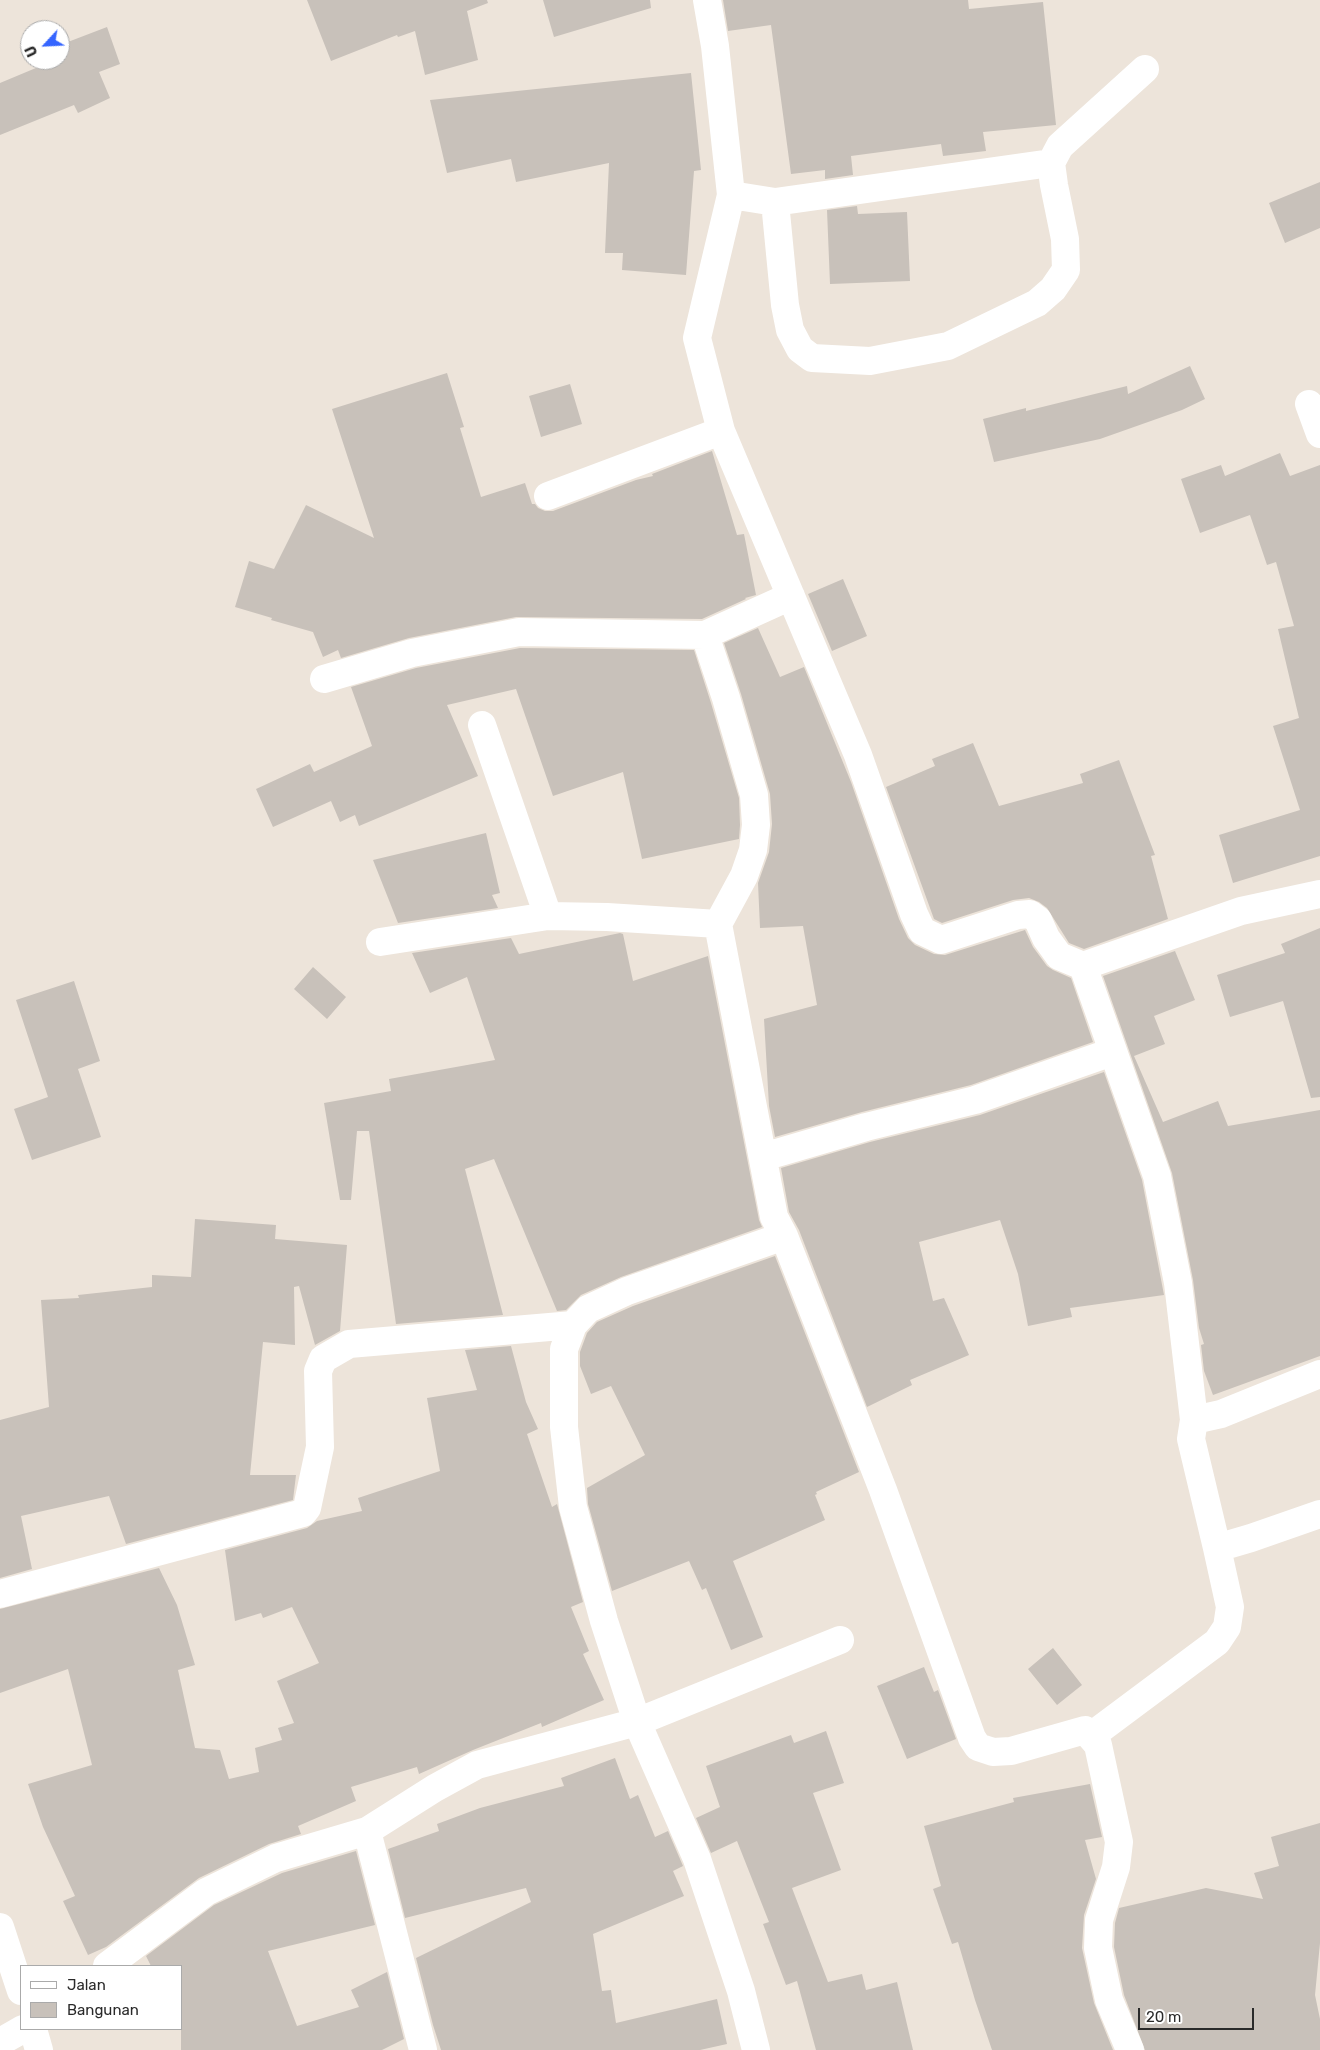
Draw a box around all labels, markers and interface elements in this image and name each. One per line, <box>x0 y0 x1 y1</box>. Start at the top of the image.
north arrow <box>20 20 70 70</box>
text: U <box>22 43 42 59</box>
legend <box>20 1965 182 2030</box>
text: Jalan <box>67 1976 106 1994</box>
scale bar <box>1140 1998 1256 2030</box>
text: Bangunan <box>67 2001 139 2019</box>
text: 20 m <box>1146 2008 1181 2026</box>

